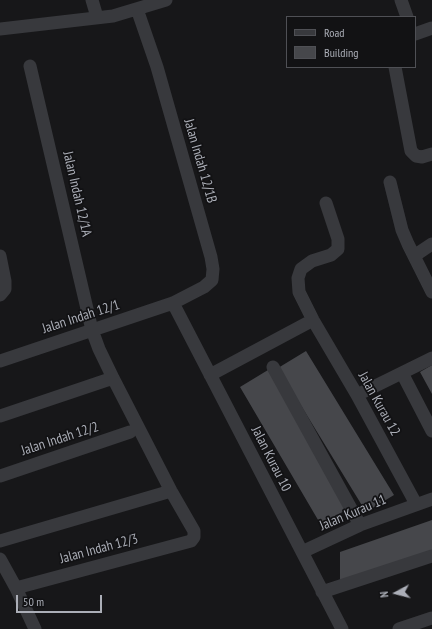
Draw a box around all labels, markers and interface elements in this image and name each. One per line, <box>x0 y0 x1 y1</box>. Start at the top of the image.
legend <box>286 16 416 68</box>
text: Road <box>324 25 344 40</box>
text: Building <box>324 45 359 60</box>
street label: Jalan Indah 12/1B <box>180 117 220 205</box>
street label: Jalan Indah 12/1A <box>59 150 95 238</box>
street label: Jalan Indah 12/1 <box>40 297 122 337</box>
street label: Jalan Kurau 12 <box>355 369 403 439</box>
street label: Jalan Indah 12/2 <box>19 419 101 459</box>
street label: Jalan Kurau 10 <box>247 424 295 494</box>
street label: Jalan Kurau 11 <box>317 491 389 535</box>
street label: Jalan Indah 12/3 <box>58 531 140 567</box>
north arrow <box>376 573 416 613</box>
scale bar <box>18 587 104 613</box>
text: N <box>377 591 391 598</box>
text: 50 m <box>23 594 44 609</box>

